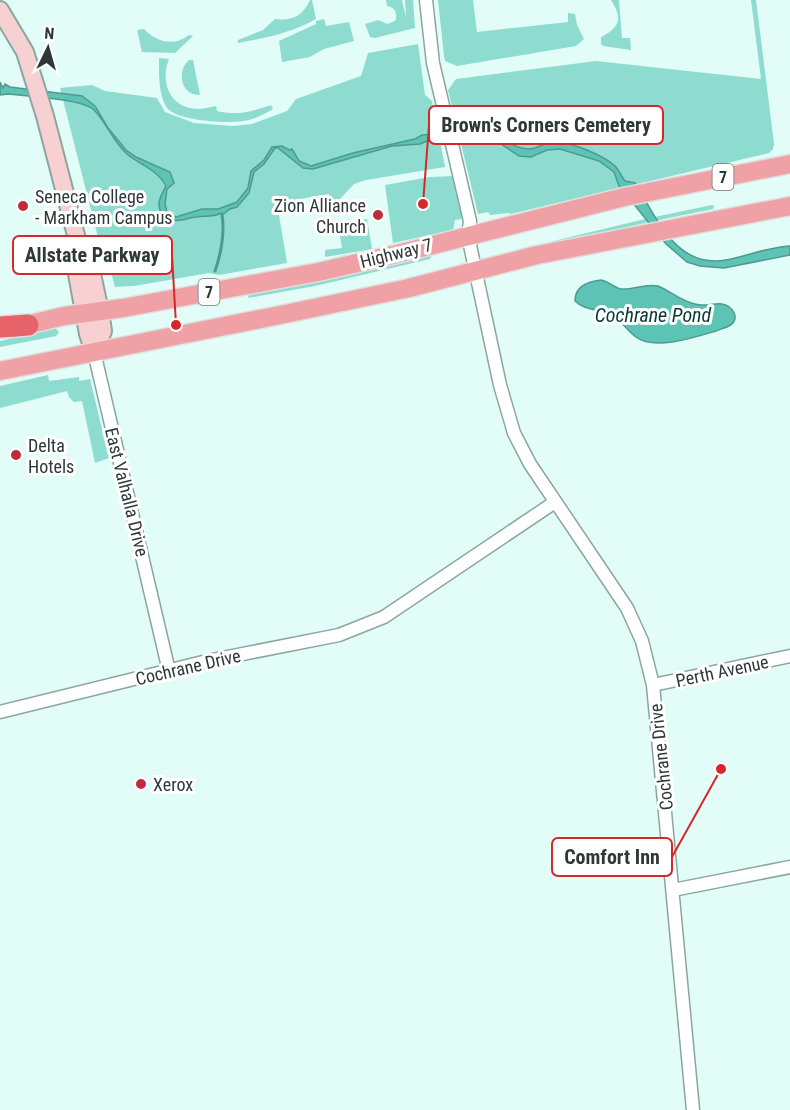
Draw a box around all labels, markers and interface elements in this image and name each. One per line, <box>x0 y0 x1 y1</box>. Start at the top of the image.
north arrow <box>18 18 78 78</box>
text: N <box>44 24 55 43</box>
callout: Brown's Corners Cemetery <box>429 106 663 144</box>
text: Brown's Corners Cemetery <box>441 113 651 137</box>
road number: 7 <box>712 164 734 190</box>
place label: Seneca College - Markham Campus <box>35 186 173 228</box>
place label: Zion Alliance Church <box>274 195 366 237</box>
marker: Seneca College - Markham Campus <box>16 199 30 213</box>
marker: Zion Alliance Church <box>371 208 385 222</box>
street label: Highway 7 <box>358 234 434 272</box>
callout: Allstate Parkway <box>13 236 172 274</box>
text: Allstate Parkway <box>25 243 159 267</box>
road number: 7 <box>198 279 220 305</box>
water label: Cochrane Pond <box>595 303 712 327</box>
street label: East Valhalla Drive <box>101 425 153 559</box>
place label: Delta Hotels <box>28 435 74 477</box>
marker: Delta Hotels <box>9 448 23 462</box>
street label: Cochrane Drive <box>133 645 243 689</box>
street label: Perth Avenue <box>674 651 770 691</box>
street label: Cochrane Drive <box>645 703 677 811</box>
place label: Xerox <box>153 774 193 795</box>
marker: Xerox <box>134 777 148 791</box>
callout: Comfort Inn <box>552 838 672 876</box>
text: Comfort Inn <box>564 845 660 869</box>

